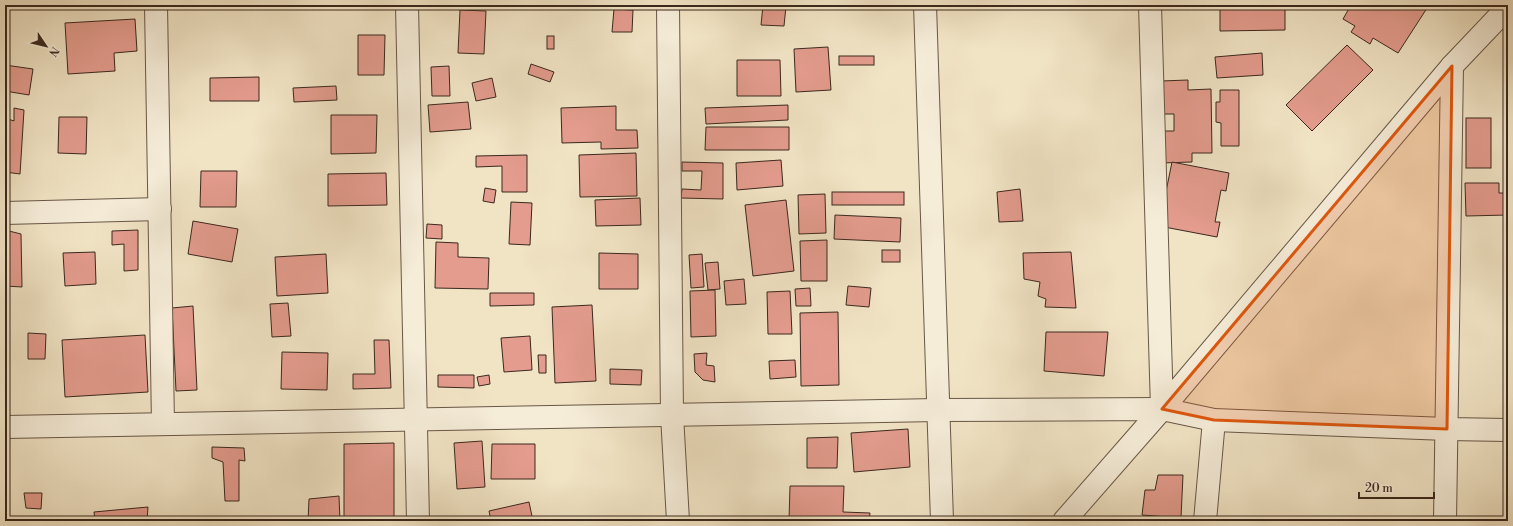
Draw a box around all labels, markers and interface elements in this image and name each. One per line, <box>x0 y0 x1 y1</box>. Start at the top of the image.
north arrow <box>26 26 66 66</box>
text: N <box>45 44 62 59</box>
scale bar <box>1359 474 1434 500</box>
text: 20 m <box>1365 481 1393 496</box>

